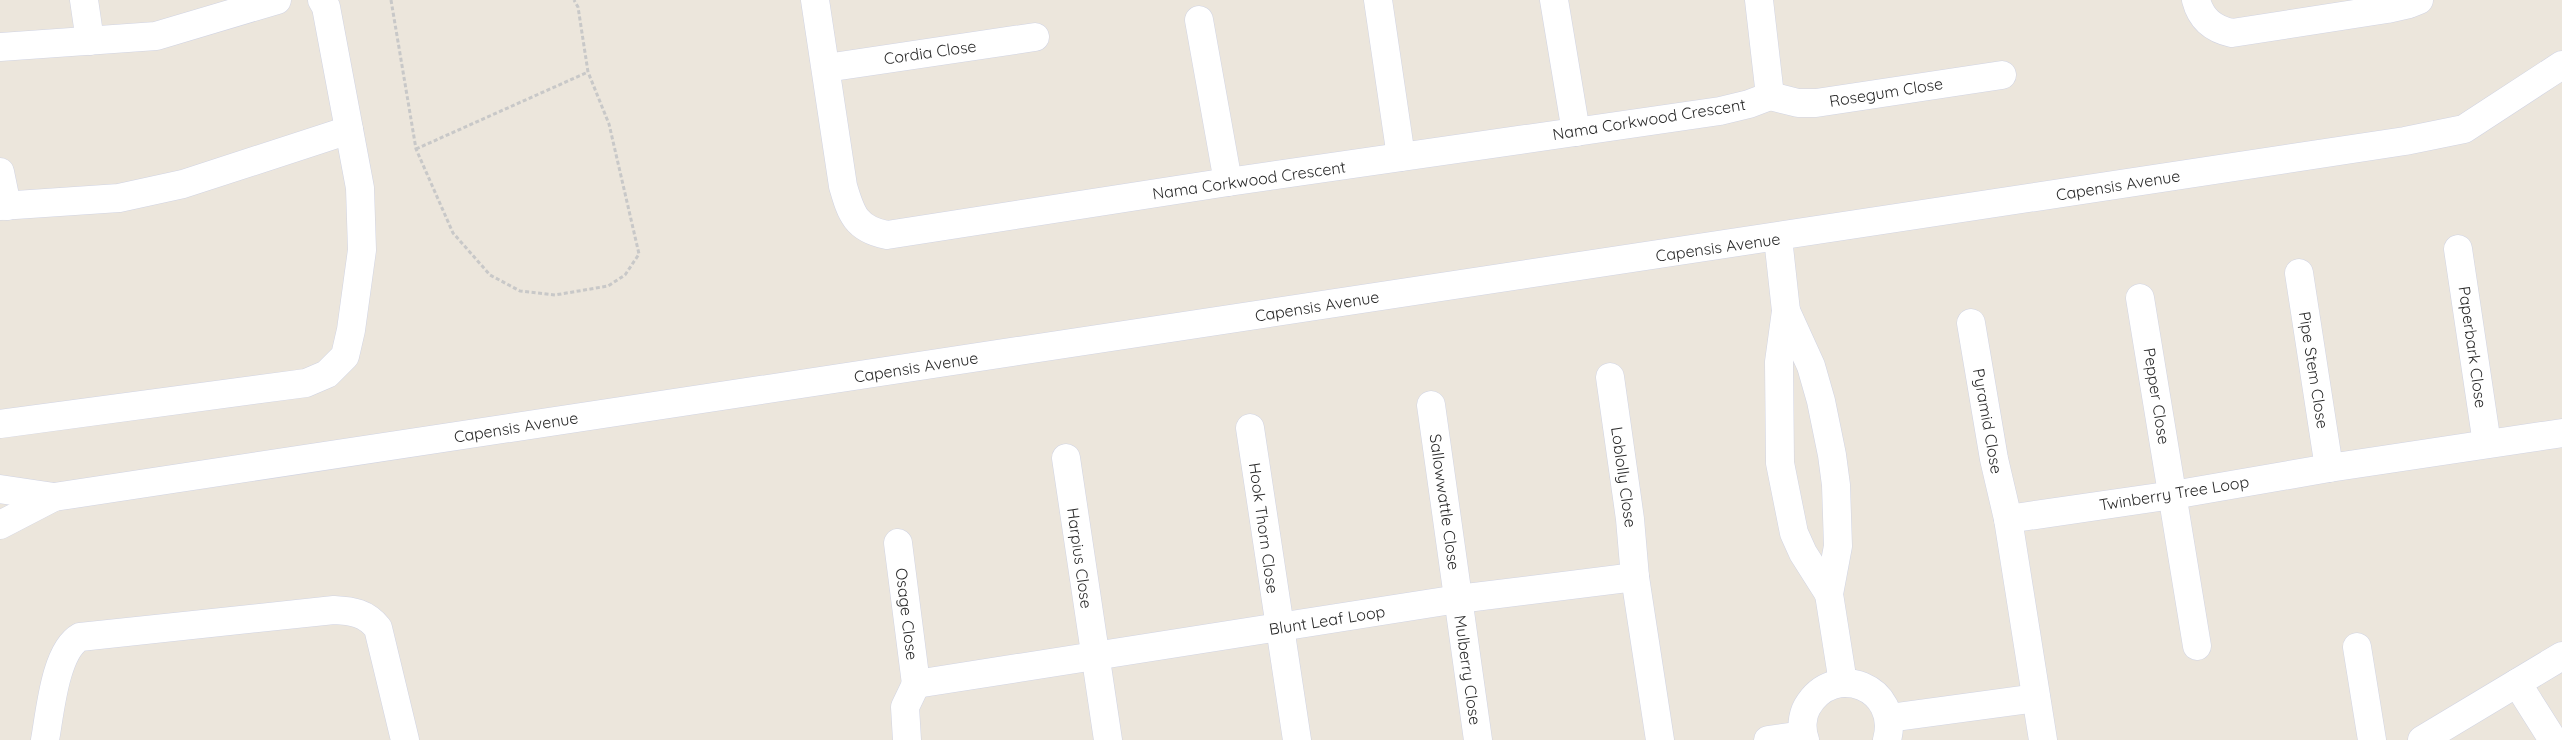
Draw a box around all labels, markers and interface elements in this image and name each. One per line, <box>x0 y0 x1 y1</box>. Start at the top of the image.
street label: Cordia Close <box>882 36 978 68</box>
street label: Rosegum Close <box>1828 73 1944 111</box>
street label: Nama Corkwood Crescent <box>1551 94 1747 144</box>
street label: Nama Corkwood Crescent <box>1151 157 1347 203</box>
street label: Capensis Avenue <box>2054 165 2182 205</box>
street label: Capensis Avenue <box>1654 228 1782 266</box>
street label: Paperbark Close <box>2455 285 2491 409</box>
street label: Capensis Avenue <box>1253 286 1381 326</box>
street label: Pipe Stem Close <box>2295 310 2333 430</box>
street label: Pepper Close <box>2139 346 2175 446</box>
street label: Capensis Avenue <box>852 347 980 387</box>
street label: Pyramid Close <box>1969 367 2007 475</box>
street label: Capensis Avenue <box>452 407 580 447</box>
street label: Loblolly Close <box>1607 425 1641 529</box>
street label: Sallowwattle Close <box>1426 433 1464 571</box>
street label: Hook Thorn Close <box>1245 461 1283 595</box>
street label: Twinberry Tree Loop <box>2098 471 2250 515</box>
street label: Harpius Close <box>1063 506 1097 610</box>
street label: Osage Close <box>891 567 923 661</box>
street label: Blunt Leaf Loop <box>1268 601 1386 639</box>
street label: Mulberry Close <box>1450 614 1486 726</box>

